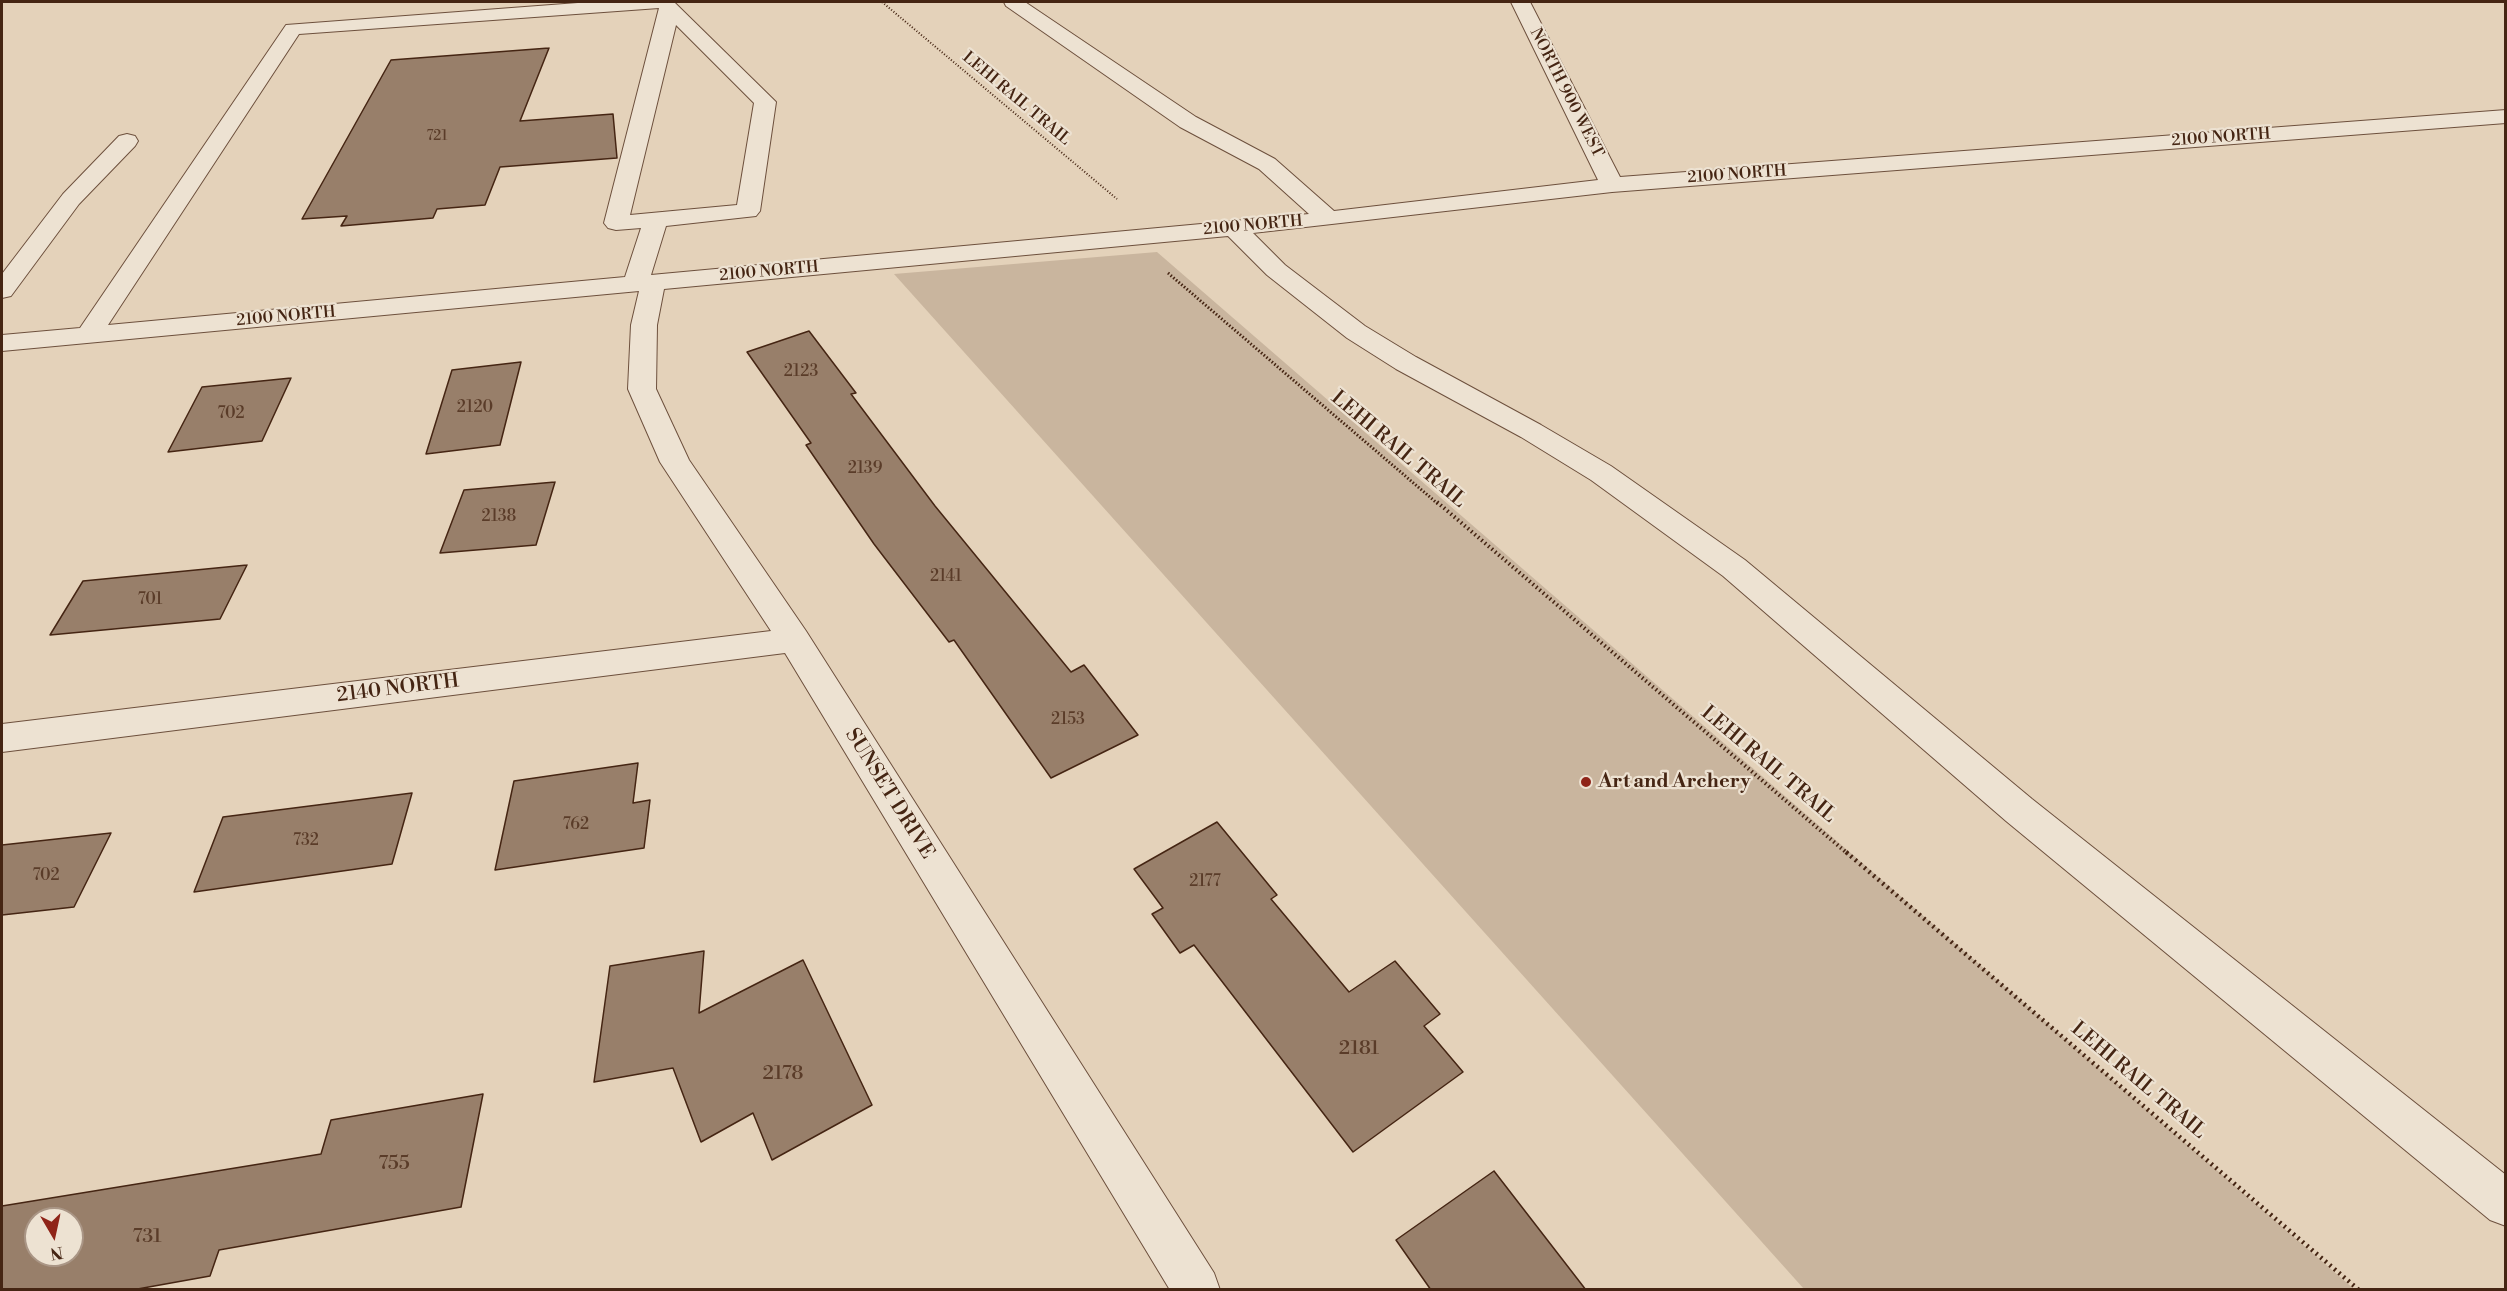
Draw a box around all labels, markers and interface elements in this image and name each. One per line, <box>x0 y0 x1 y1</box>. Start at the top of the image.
street label: NORTH 900 WEST <box>1525 25 1607 161</box>
street label: LEHI RAIL TRAIL <box>958 48 1074 150</box>
street label: 2100 NORTH <box>2171 125 2271 151</box>
house number: 721 <box>426 129 448 145</box>
street label: 2100 NORTH <box>1687 162 1787 188</box>
street label: 2100 NORTH <box>1203 212 1303 240</box>
street label: 2100 NORTH <box>719 258 819 286</box>
street label: 2100 NORTH <box>236 303 336 331</box>
house number: 2123 <box>784 362 818 382</box>
street label: LEHI RAIL TRAIL <box>1326 386 1470 514</box>
house number: 2120 <box>457 398 493 418</box>
house number: 702 <box>217 404 245 424</box>
house number: 2139 <box>848 459 882 479</box>
house number: 2138 <box>482 507 516 527</box>
house number: 2141 <box>930 567 962 587</box>
house number: 701 <box>138 590 162 610</box>
street label: 2140 NORTH <box>336 670 460 708</box>
street label: LEHI RAIL TRAIL <box>1696 701 1840 829</box>
house number: 2153 <box>1051 710 1085 730</box>
street label: SUNSET DRIVE <box>839 724 939 864</box>
place label: Art and Archery <box>1598 770 1750 794</box>
marker: Art and Archery <box>1579 775 1593 789</box>
house number: 762 <box>563 815 589 835</box>
house number: 732 <box>293 831 319 851</box>
house number: 702 <box>32 866 60 886</box>
house number: 2177 <box>1189 872 1221 892</box>
street label: LEHI RAIL TRAIL <box>2066 1017 2210 1145</box>
house number: 2181 <box>1339 1037 1379 1061</box>
house number: 2178 <box>762 1062 804 1086</box>
house number: 755 <box>378 1152 410 1176</box>
north arrow <box>24 1207 84 1267</box>
house number: 731 <box>132 1225 162 1249</box>
text: N <box>49 1242 64 1264</box>

